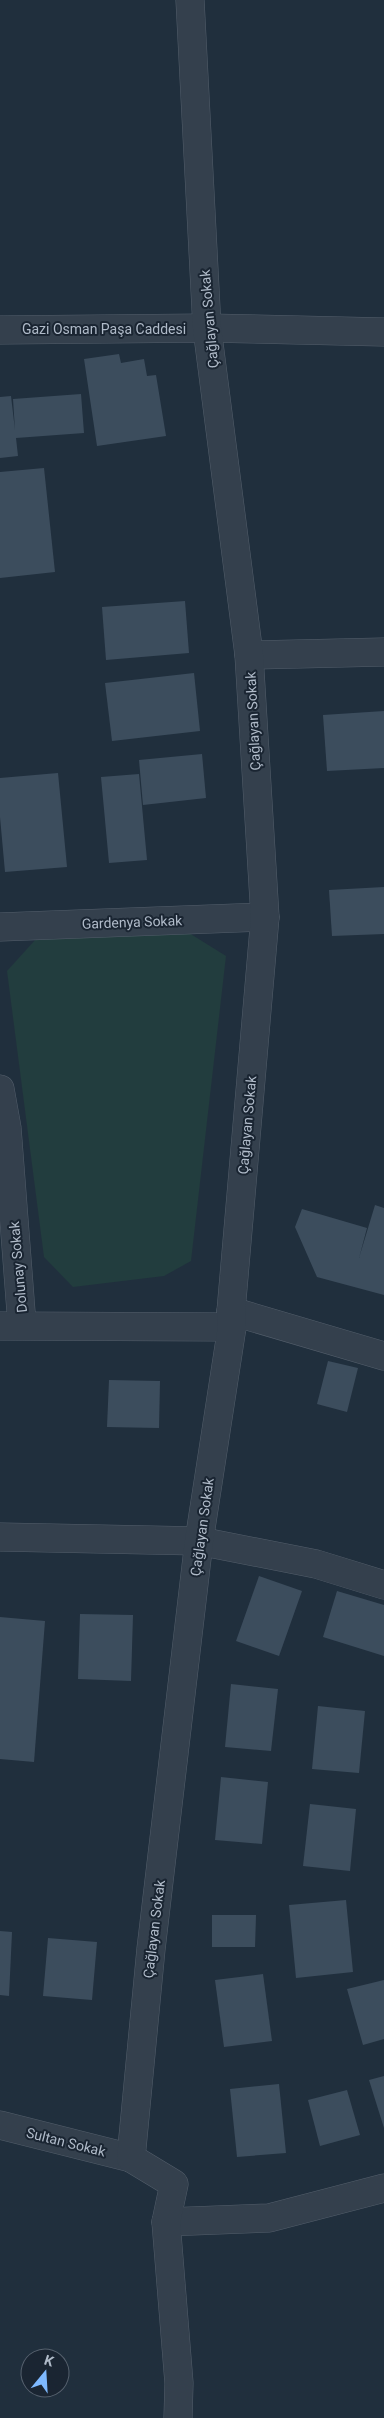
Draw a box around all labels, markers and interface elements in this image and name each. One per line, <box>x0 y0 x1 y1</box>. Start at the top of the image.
street label: Çağlayan Sokak <box>197 268 221 369</box>
street label: Gazi Osman Paşa Caddesi <box>22 321 186 337</box>
street label: Çağlayan Sokak <box>242 670 264 771</box>
street label: Gardenya Sokak <box>81 912 183 932</box>
street label: Çağlayan Sokak <box>235 1074 259 1175</box>
street label: Dolunay Sokak <box>6 1220 30 1313</box>
street label: Çağlayan Sokak <box>187 1476 217 1577</box>
street label: Çağlayan Sokak <box>140 1878 168 1979</box>
street label: Sultan Sokak <box>25 2124 108 2160</box>
north arrow <box>20 2348 70 2398</box>
text: K <box>42 2352 56 2370</box>

